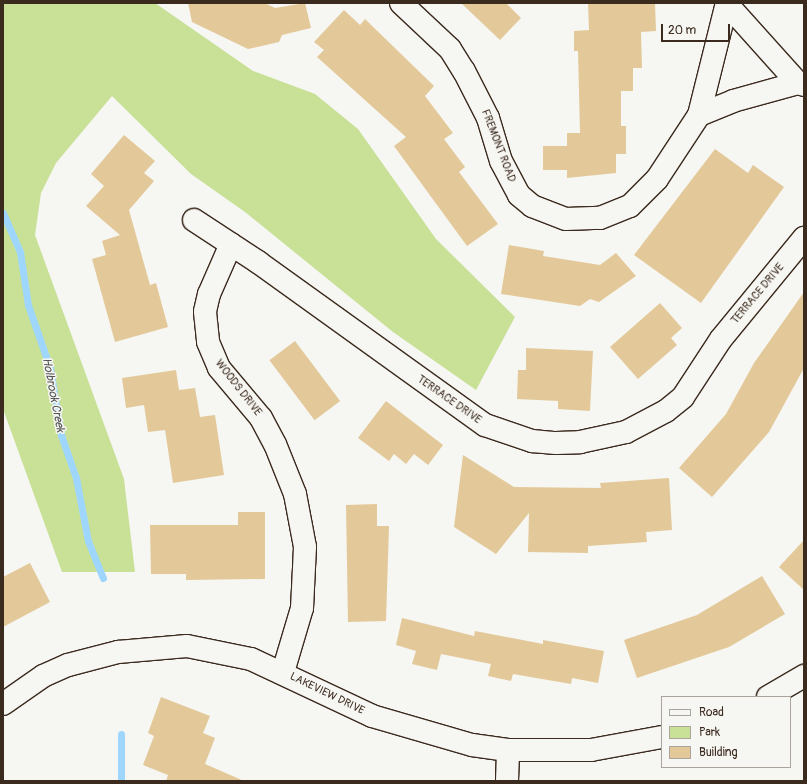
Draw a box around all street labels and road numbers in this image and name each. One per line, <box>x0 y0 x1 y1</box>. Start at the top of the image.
street label: FREMONT ROAD <box>478 108 518 184</box>
street label: TERRACE DRIVE <box>729 261 787 327</box>
street label: WOODS DRIVE <box>212 357 264 419</box>
street label: TERRACE DRIVE <box>414 373 484 427</box>
street label: LAKEVIEW DRIVE <box>287 670 367 718</box>

